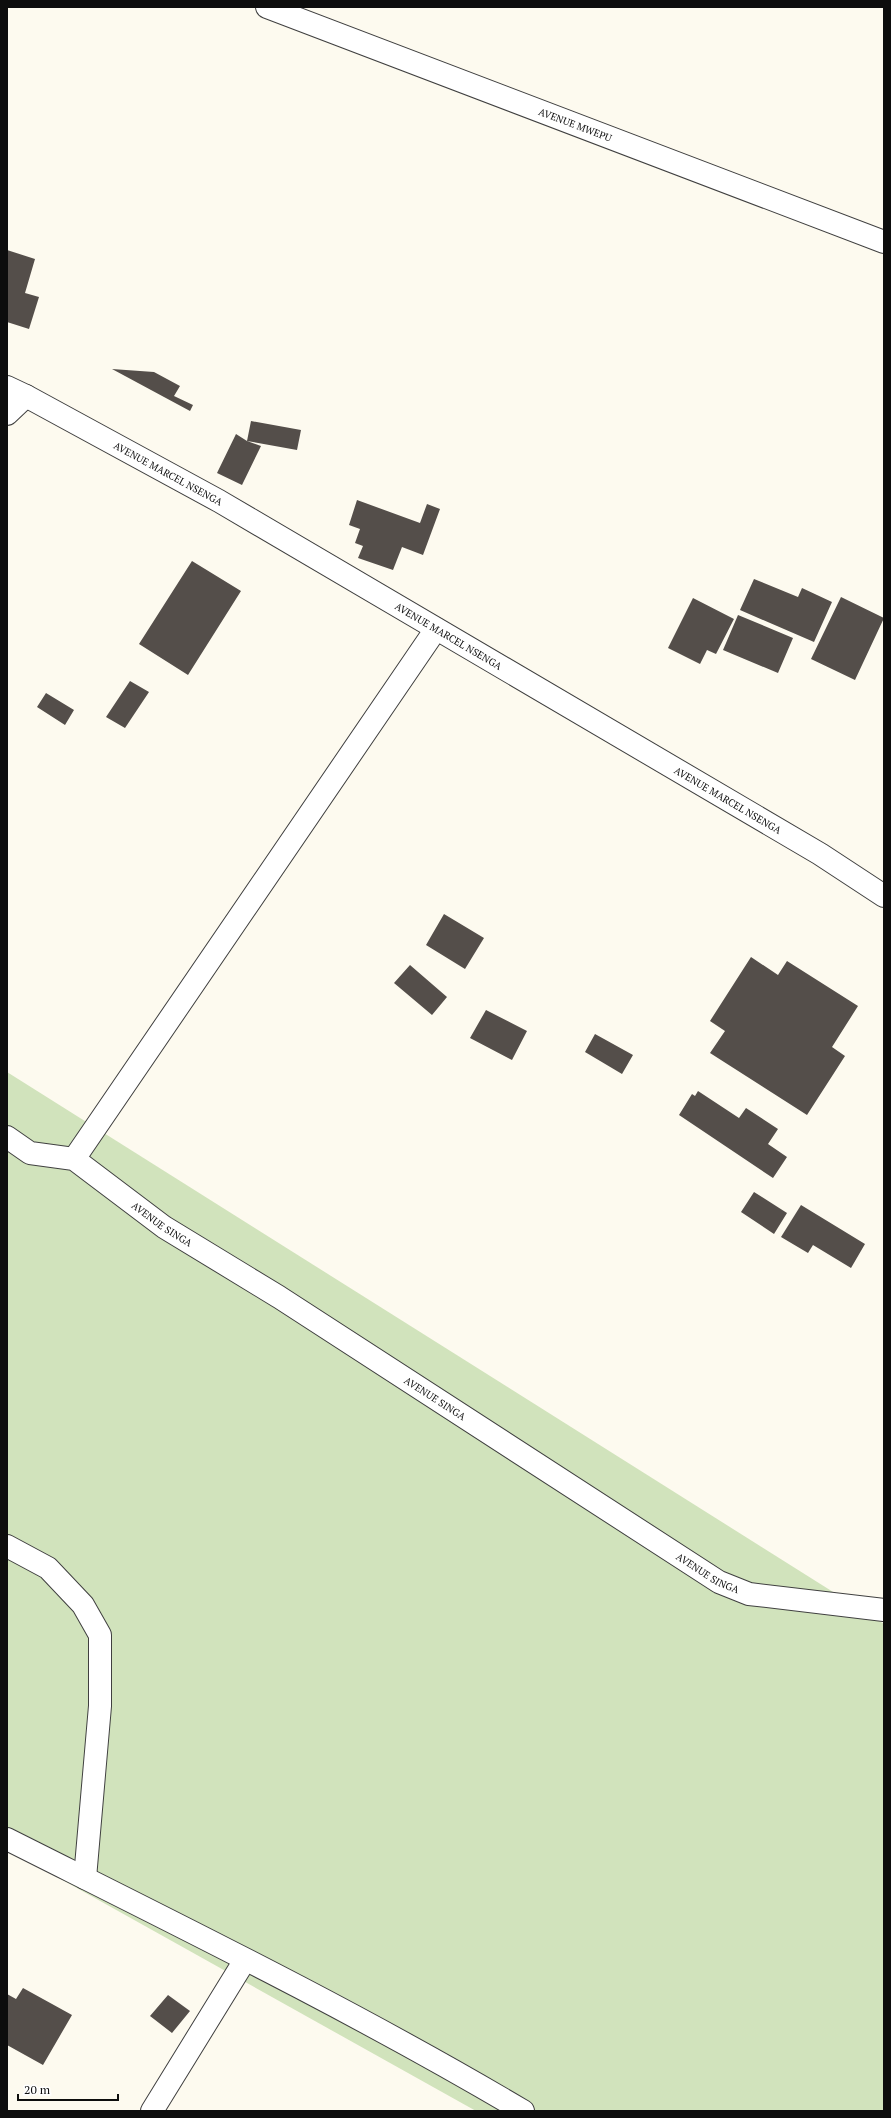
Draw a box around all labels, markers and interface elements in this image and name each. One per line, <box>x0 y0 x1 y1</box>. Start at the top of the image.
street label: AVENUE MWEPU <box>537 105 614 144</box>
street label: AVENUE MARCEL NSENGA <box>112 438 225 508</box>
street label: AVENUE MARCEL NSENGA <box>393 599 505 672</box>
street label: AVENUE MARCEL NSENGA <box>672 763 784 837</box>
street label: AVENUE SINGA <box>129 1199 195 1249</box>
street label: AVENUE SINGA <box>402 1374 469 1423</box>
street label: AVENUE SINGA <box>674 1550 741 1596</box>
scale bar <box>18 2076 118 2102</box>
text: 20 m <box>24 2082 51 2097</box>

